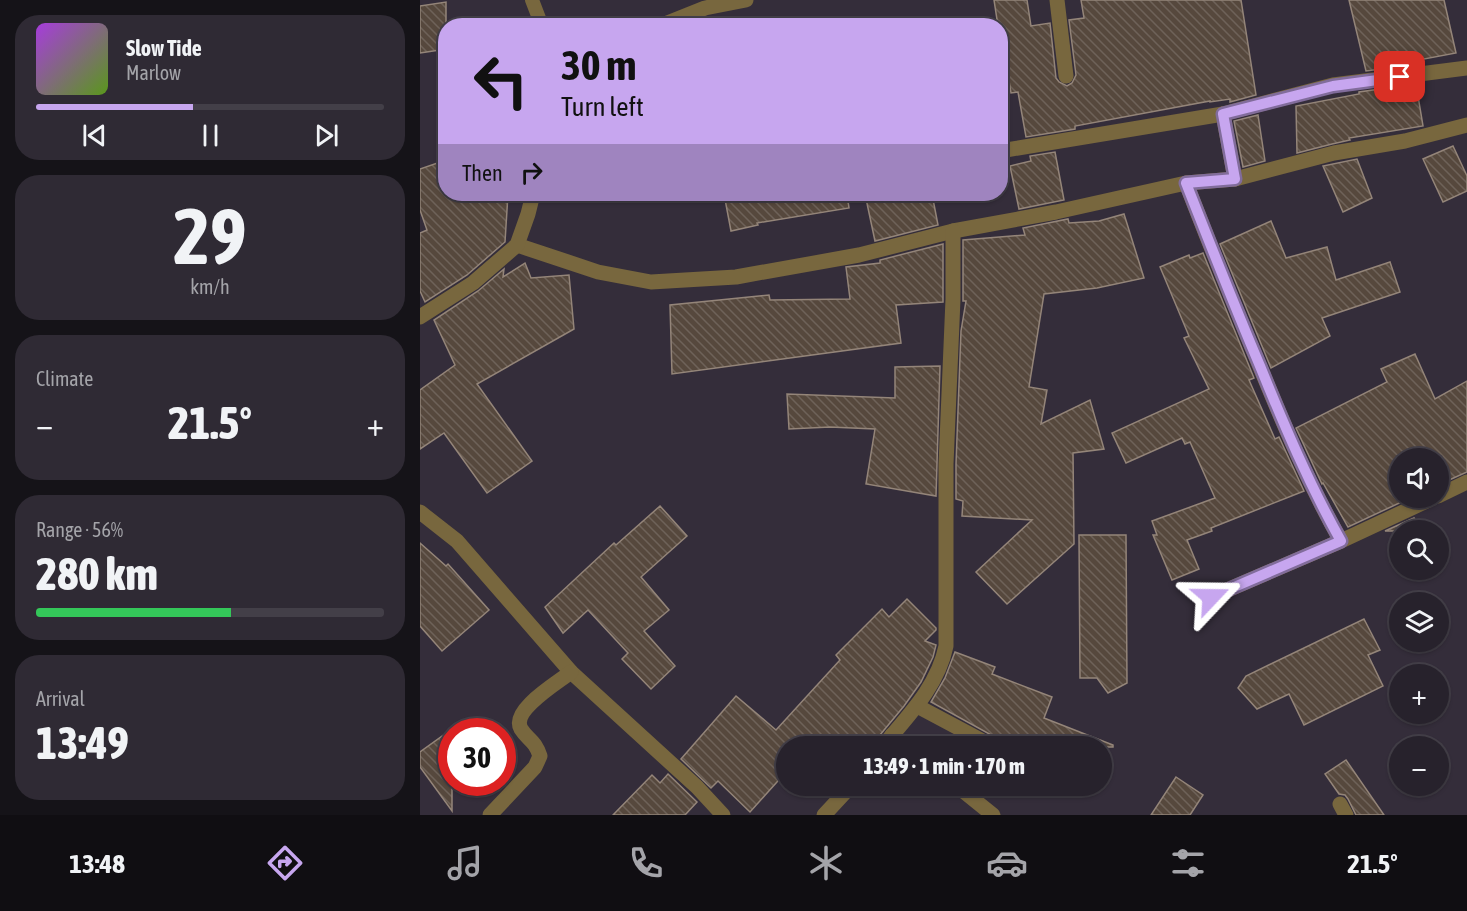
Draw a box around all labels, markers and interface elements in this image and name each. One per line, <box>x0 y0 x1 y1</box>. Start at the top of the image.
text: Slow Tide <box>126 35 202 61</box>
text: 30 m <box>561 41 636 89</box>
icon: left <box>462 42 540 120</box>
pin <box>1374 51 1425 102</box>
icon: arrive <box>1383 60 1416 93</box>
text: Marlow <box>126 61 181 84</box>
text: Turn left <box>561 91 644 122</box>
icon: previous <box>78 119 111 152</box>
icon: pause <box>194 119 227 152</box>
icon: next <box>310 119 343 152</box>
icon: right <box>515 156 548 189</box>
text: Then <box>462 160 503 186</box>
text: 29 <box>173 191 247 281</box>
text: km/h <box>190 275 230 298</box>
text: Climate <box>36 367 93 390</box>
text: 21.5° <box>168 397 252 449</box>
text: − <box>36 405 53 443</box>
text: + <box>367 405 384 443</box>
map controls <box>1389 448 1449 796</box>
button: sound <box>1389 448 1449 508</box>
text: Range · 56% <box>36 518 123 541</box>
button: search <box>1389 520 1449 580</box>
text: 280 km <box>36 548 158 600</box>
position arrow <box>1179 565 1243 629</box>
button: layers <box>1389 592 1449 652</box>
button: + <box>1389 664 1449 724</box>
text: Arrival <box>36 687 85 710</box>
text: 13:49 <box>36 717 129 769</box>
speed limit sign: 30 <box>438 718 516 796</box>
button: − <box>1389 736 1449 796</box>
text: 13:49 · 1 min · 170 m <box>863 753 1025 779</box>
icon: directions <box>264 842 306 884</box>
icon: music <box>444 842 486 884</box>
icon: phone <box>625 842 667 884</box>
icon: climate <box>805 842 847 884</box>
icon: car <box>986 842 1028 884</box>
icon: filters <box>1167 842 1209 884</box>
text: 13:48 <box>69 848 125 879</box>
text: 21.5° <box>1347 848 1398 879</box>

